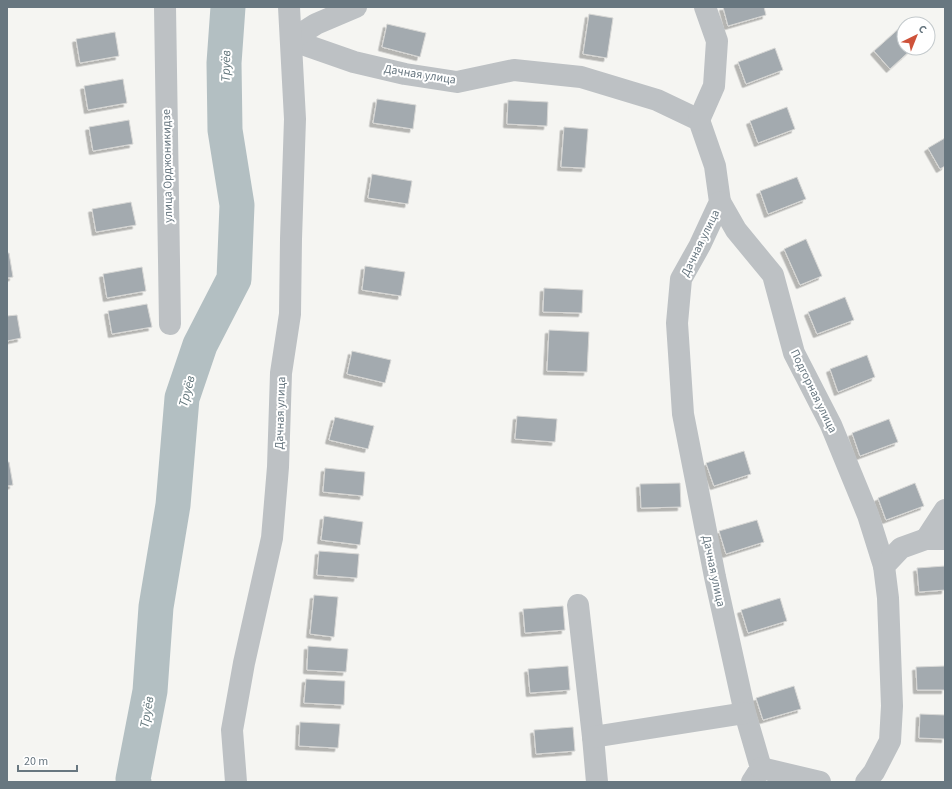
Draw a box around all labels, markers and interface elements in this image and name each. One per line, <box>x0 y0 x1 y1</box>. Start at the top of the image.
north arrow <box>896 16 936 56</box>
text: С <box>915 21 930 37</box>
water label: Труёв <box>217 50 235 82</box>
street label: Дачная улица <box>383 60 457 89</box>
street label: улица Орджоникидзе <box>158 109 177 223</box>
street label: Дачная улица <box>677 207 724 280</box>
street label: Подгорная улица <box>786 347 841 436</box>
water label: Труёв <box>174 374 200 409</box>
street label: Дачная улица <box>271 376 290 450</box>
street label: Дачная улица <box>698 534 729 608</box>
water label: Труёв <box>135 695 159 729</box>
scale bar <box>18 747 77 773</box>
text: 20 m <box>24 753 48 770</box>

